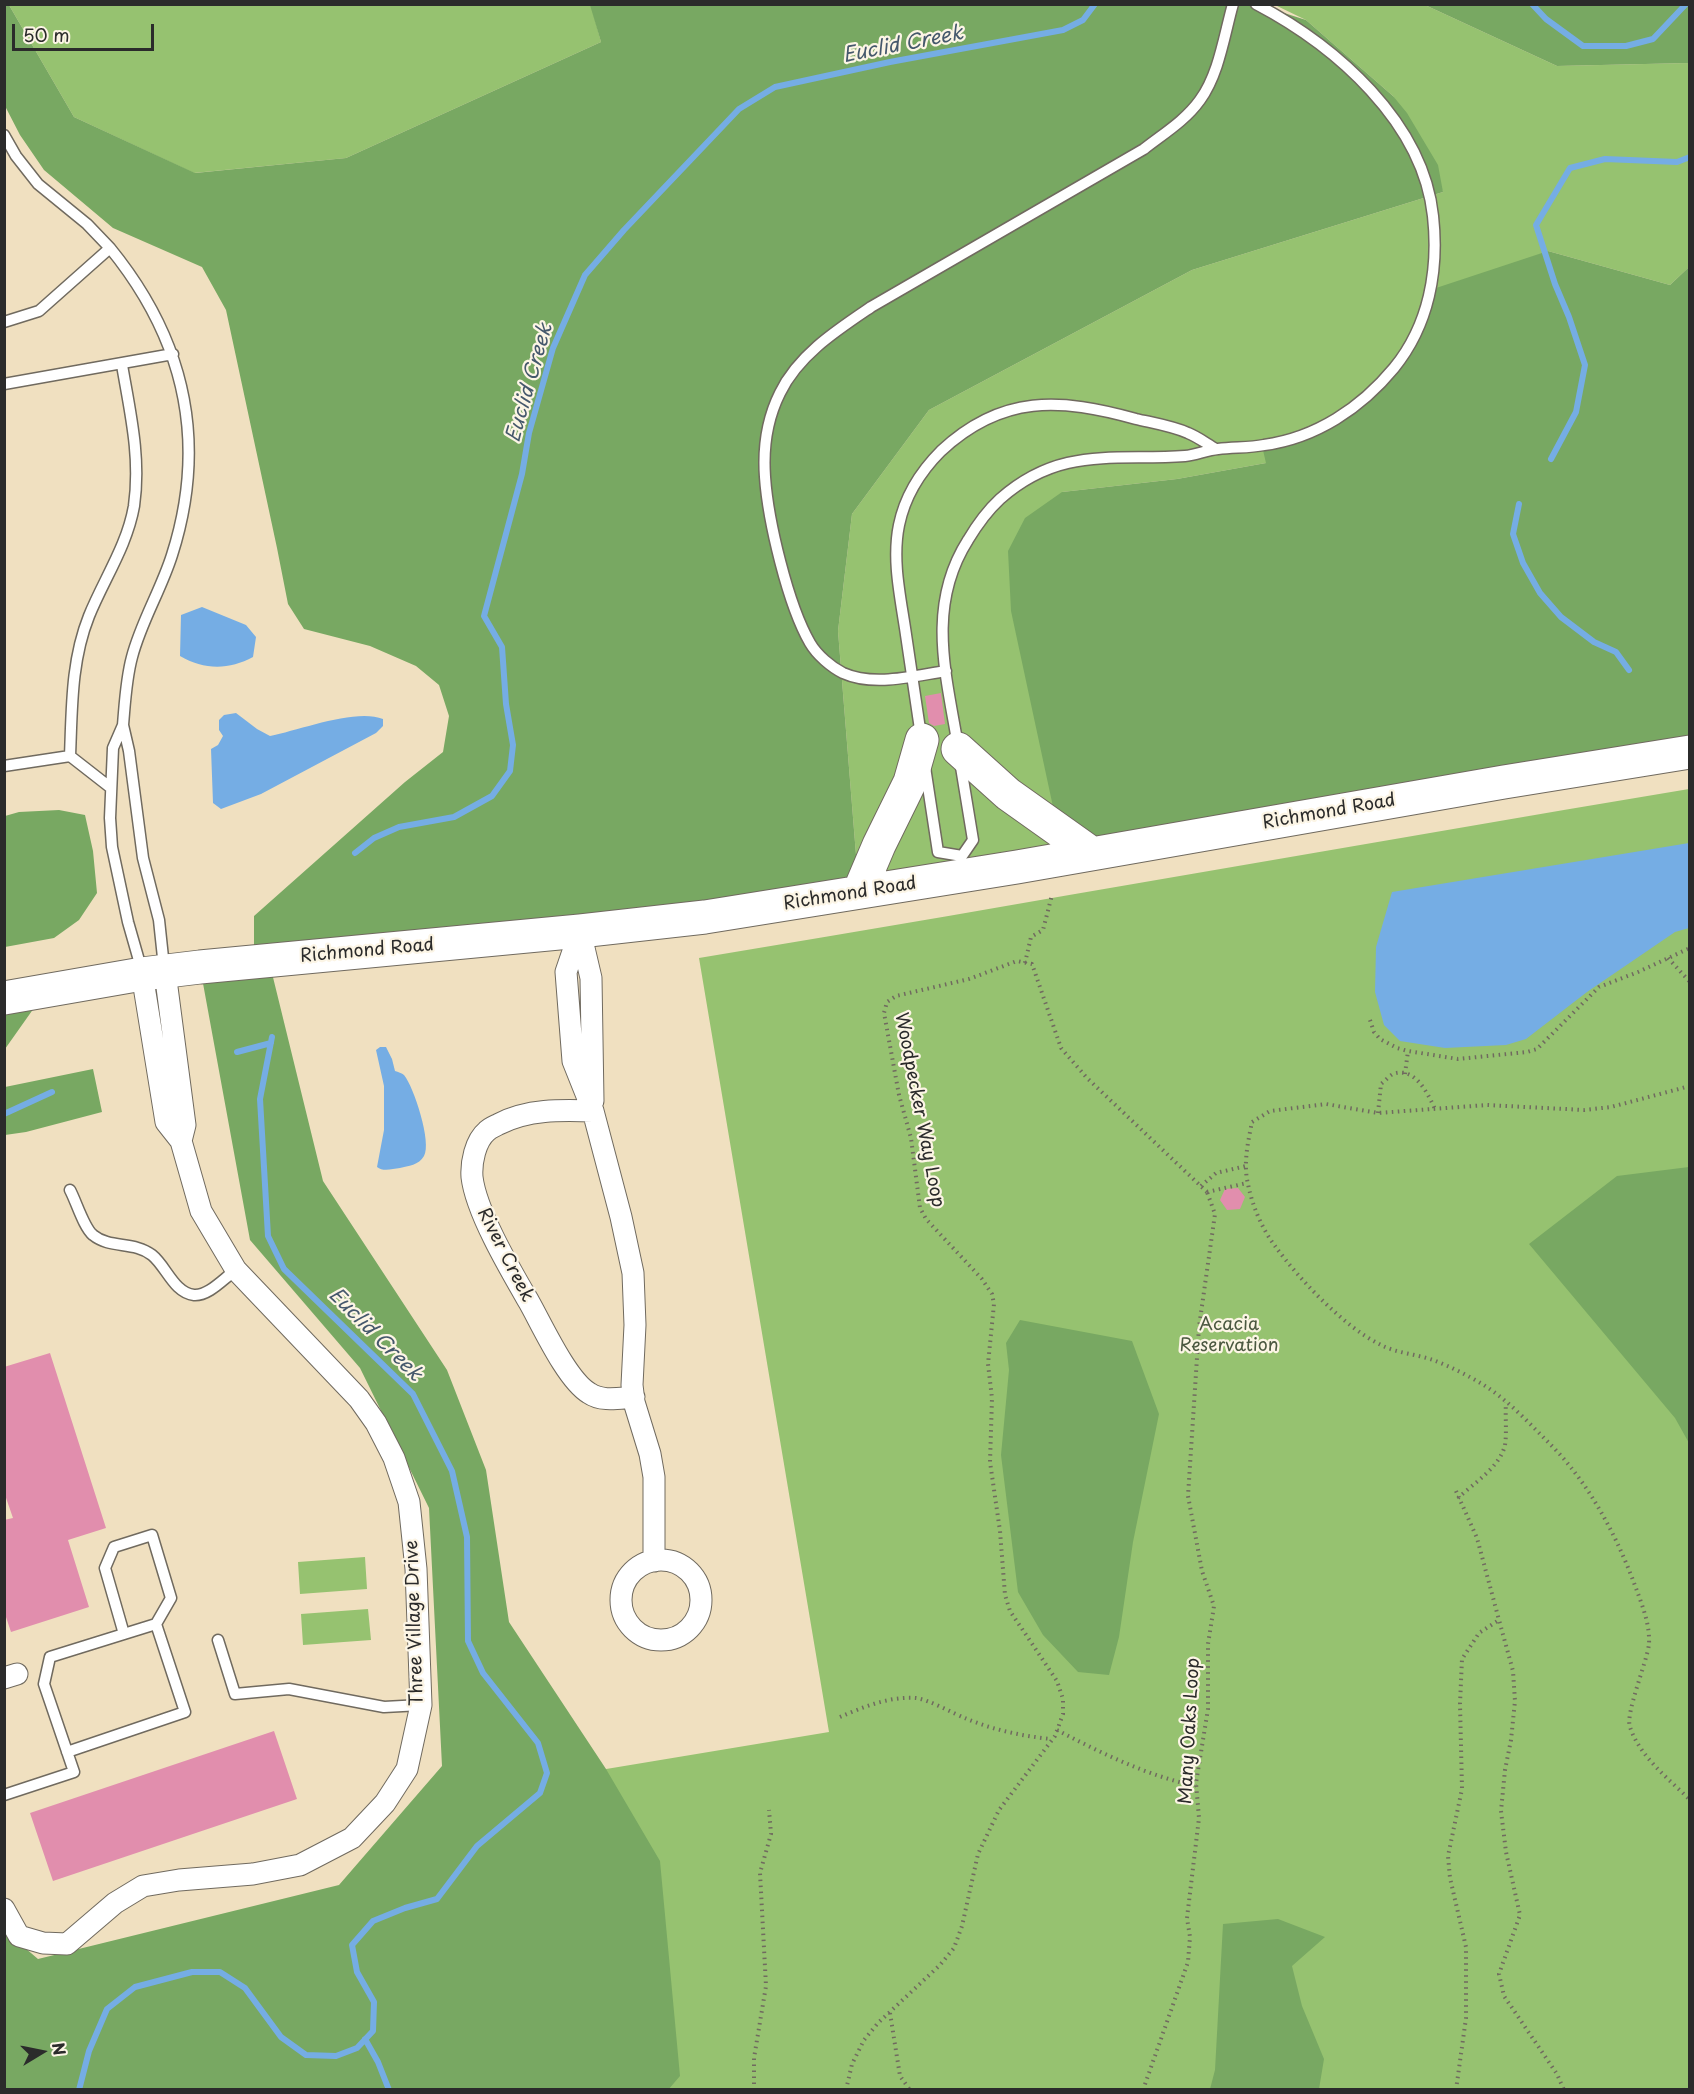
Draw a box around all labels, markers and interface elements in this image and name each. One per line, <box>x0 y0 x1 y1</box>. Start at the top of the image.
scale bar <box>15 12 158 50</box>
text: 50 m <box>23 21 70 48</box>
water label: Euclid Creek <box>841 22 965 68</box>
water label: Euclid Creek <box>502 321 558 445</box>
street label: Richmond Road <box>1261 790 1397 834</box>
street label: Richmond Road <box>782 873 918 915</box>
street label: Richmond Road <box>299 934 435 968</box>
street label: Woodpecker Way Loop <box>890 1011 948 1209</box>
street label: River Creek <box>472 1204 538 1306</box>
water label: Euclid Creek <box>323 1283 427 1387</box>
park label: Acacia Reservation <box>1179 1314 1279 1356</box>
street label: Three Village Drive <box>401 1540 429 1706</box>
street label: Many Oaks Loop <box>1175 1657 1205 1805</box>
north arrow <box>12 2022 72 2082</box>
text: N <box>47 2041 73 2057</box>

